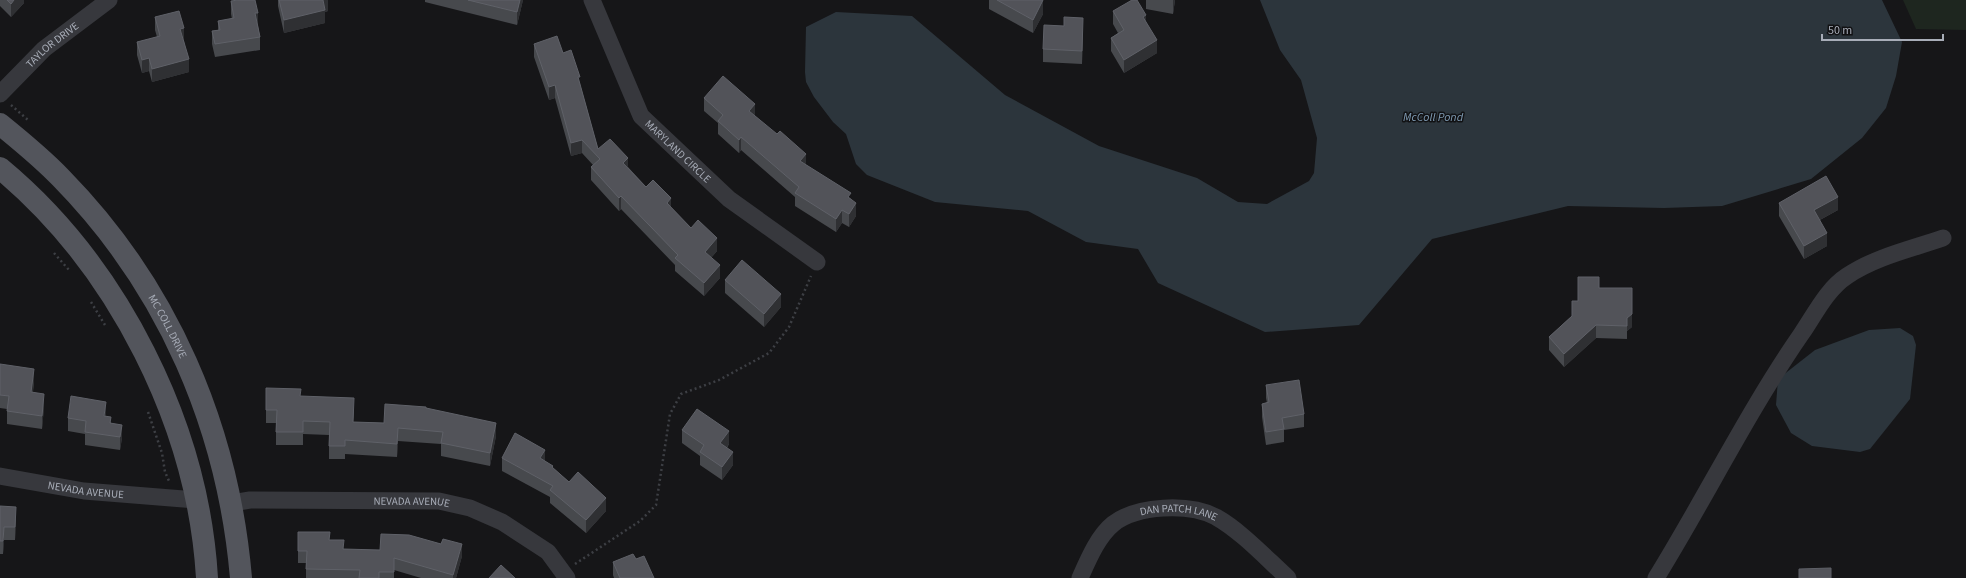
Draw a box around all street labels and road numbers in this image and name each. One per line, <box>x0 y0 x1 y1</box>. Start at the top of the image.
street label: TAYLOR DRIVE <box>22 18 82 71</box>
street label: MARYLAND CIRCLE <box>642 116 715 186</box>
street label: MC COLL DRIVE <box>145 291 191 361</box>
street label: NEVADA AVENUE <box>47 477 125 502</box>
street label: NEVADA AVENUE <box>373 493 452 511</box>
street label: DAN PATCH LANE <box>1138 500 1220 524</box>

